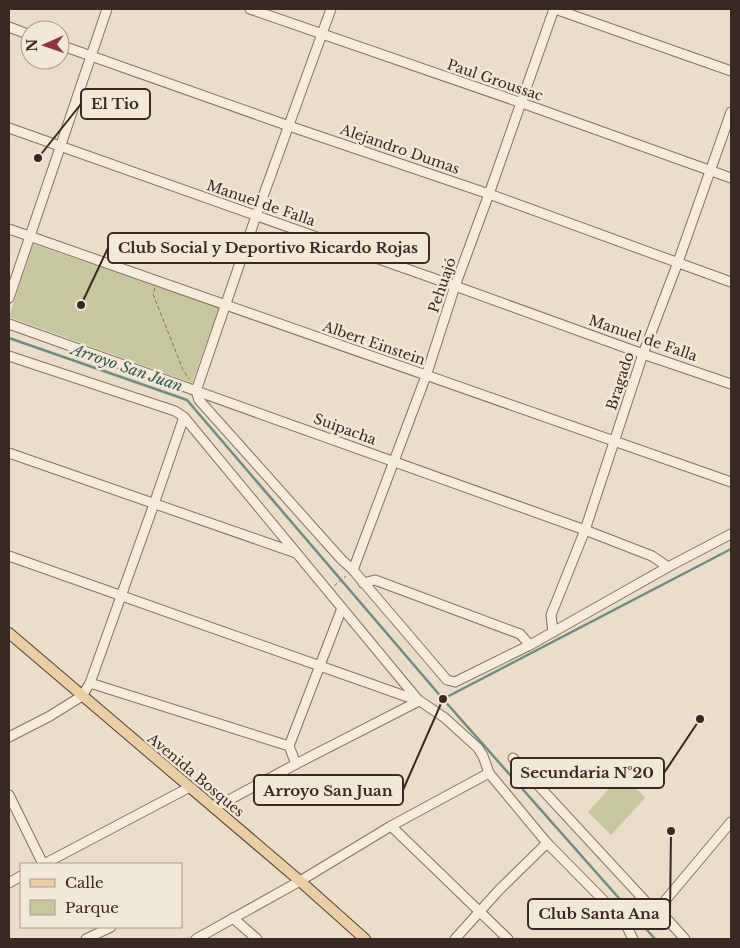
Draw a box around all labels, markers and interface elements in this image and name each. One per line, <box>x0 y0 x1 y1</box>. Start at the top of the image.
north arrow <box>20 20 70 70</box>
text: N <box>23 39 41 52</box>
street label: Paul Groussac <box>445 55 546 105</box>
callout: El Tio <box>81 89 150 119</box>
text: El Tio <box>91 94 139 113</box>
street label: Alejandro Dumas <box>337 120 462 178</box>
street label: Manuel de Falla <box>204 176 318 230</box>
callout: Club Social y Deportivo Ricardo Rojas <box>108 233 429 263</box>
text: Club Social y Deportivo Ricardo Rojas <box>118 238 418 257</box>
street label: Pehuajó <box>424 255 460 315</box>
street label: Manuel de Falla <box>586 311 700 365</box>
street label: Albert Einstein <box>319 317 428 369</box>
water label: Arroyo San Juan <box>67 339 185 395</box>
street label: Bragado <box>602 350 638 412</box>
street label: Suipacha <box>311 409 379 449</box>
street label: Avenida Bosques <box>143 729 248 821</box>
callout: Secundaria N°20 <box>511 758 664 788</box>
text: Secundaria N°20 <box>520 763 654 782</box>
callout: Arroyo San Juan <box>254 775 403 805</box>
text: Arroyo San Juan <box>262 781 393 800</box>
legend <box>20 863 182 928</box>
text: Calle <box>65 873 104 892</box>
text: Parque <box>65 898 119 917</box>
callout: Club Santa Ana <box>528 899 670 929</box>
text: Club Santa Ana <box>538 904 660 923</box>

